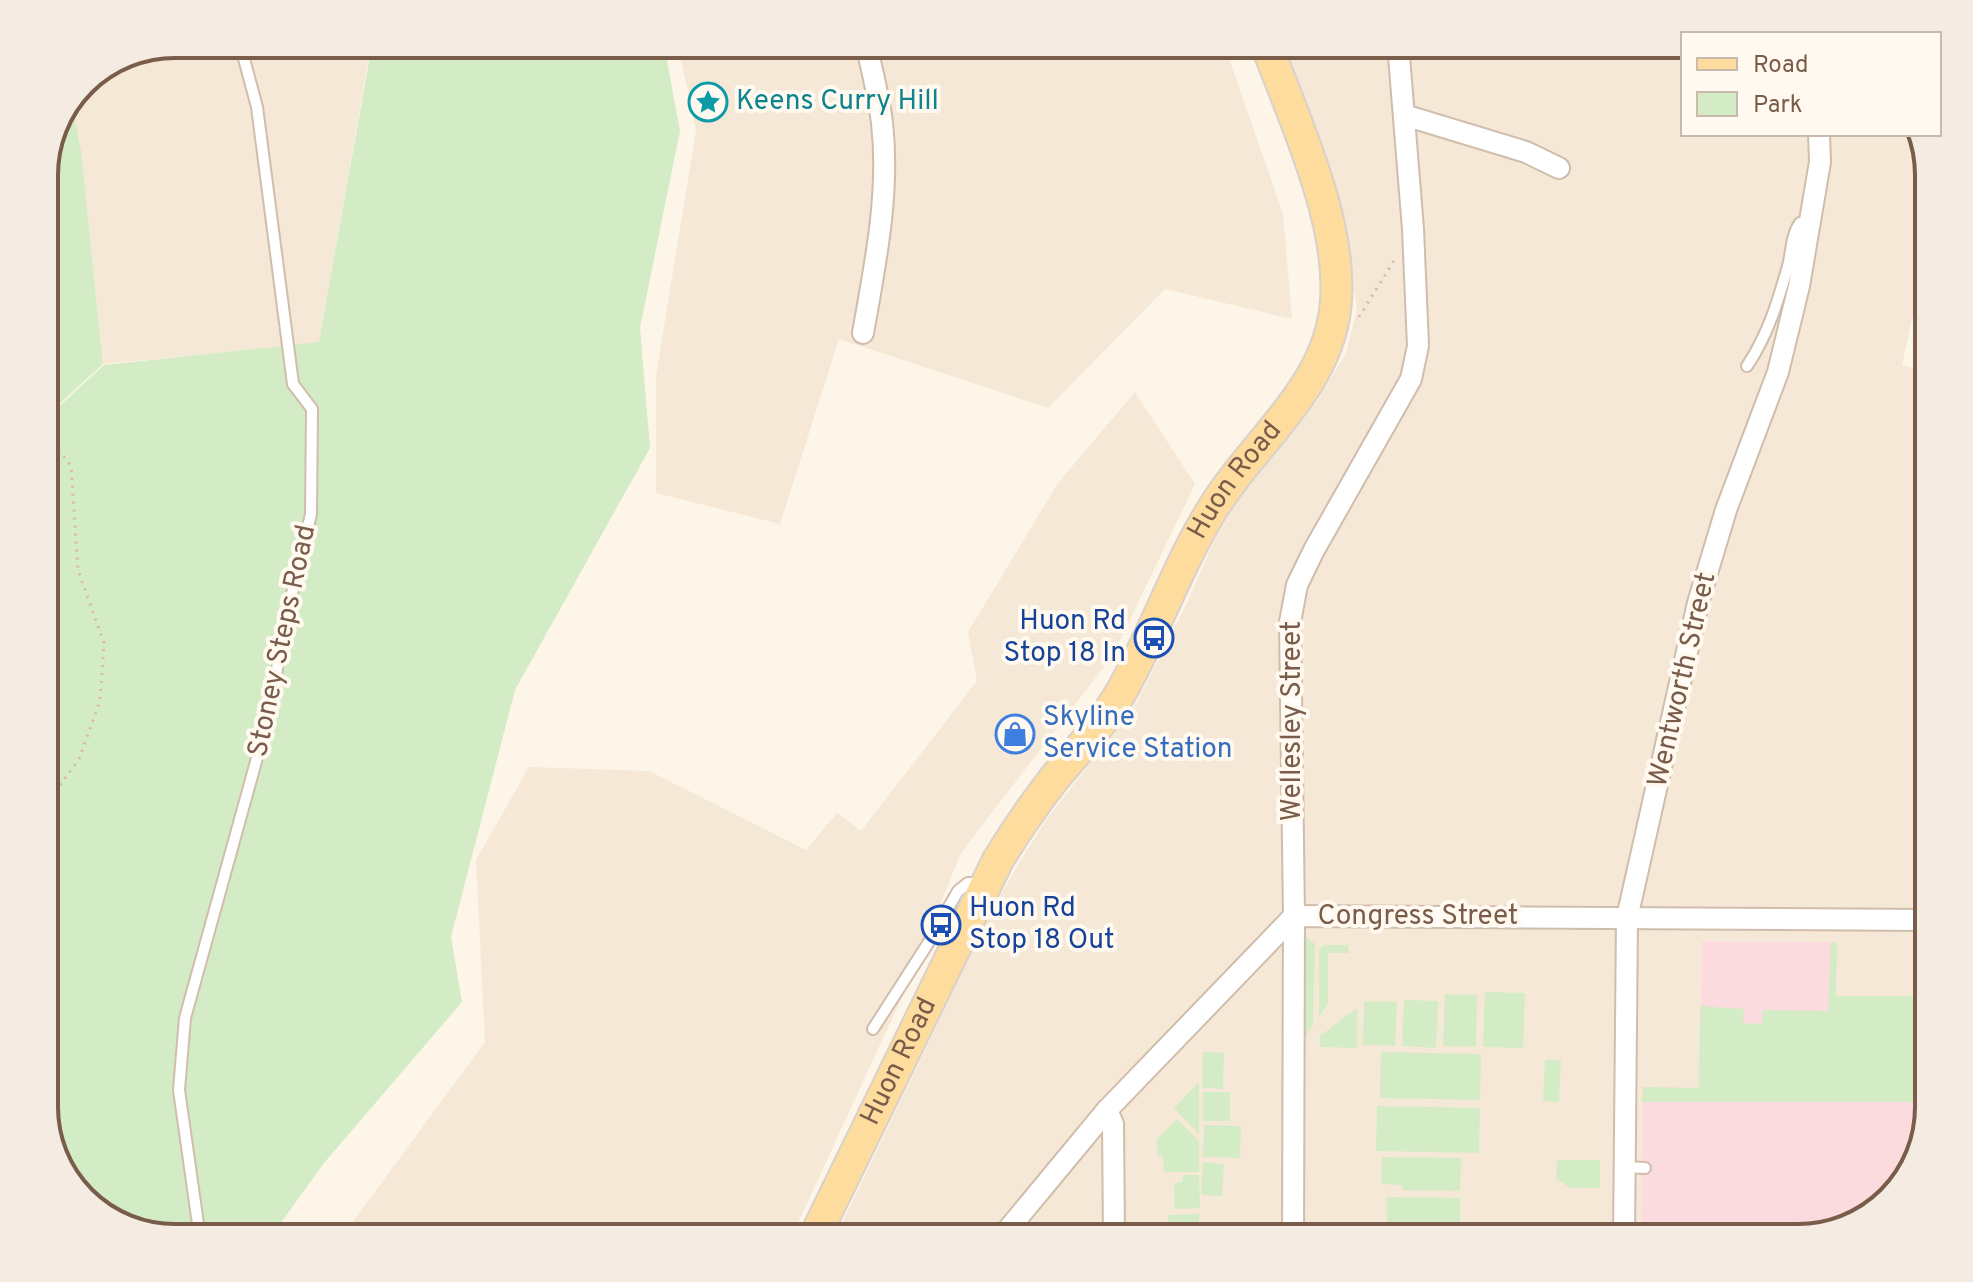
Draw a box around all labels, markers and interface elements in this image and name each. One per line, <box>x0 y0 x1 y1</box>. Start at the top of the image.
legend <box>1681 32 1941 136</box>
text: Road <box>1753 51 1809 81</box>
place icon: Keens Curry Hill <box>687 81 729 123</box>
place label: Keens Curry Hill <box>736 84 939 120</box>
text: Park <box>1753 91 1803 121</box>
street label: Huon Road <box>1180 414 1291 546</box>
street label: Stoney Steps Road <box>241 522 325 760</box>
street label: Wentworth Street <box>1641 569 1725 791</box>
place label: Huon Rd Stop 18 In <box>1004 604 1126 672</box>
bus stop icon: Huon Rd Stop 18 In <box>1133 617 1175 659</box>
street label: Wellesley Street <box>1275 621 1311 821</box>
place label: Skyline Service Station <box>1043 700 1233 768</box>
shop icon: Skyline Service Station <box>994 713 1036 755</box>
place label: Huon Rd Stop 18 Out <box>969 891 1115 959</box>
street label: Congress Street <box>1318 899 1518 935</box>
bus stop icon: Huon Rd Stop 18 Out <box>920 904 962 946</box>
street label: Huon Road <box>853 992 946 1132</box>

